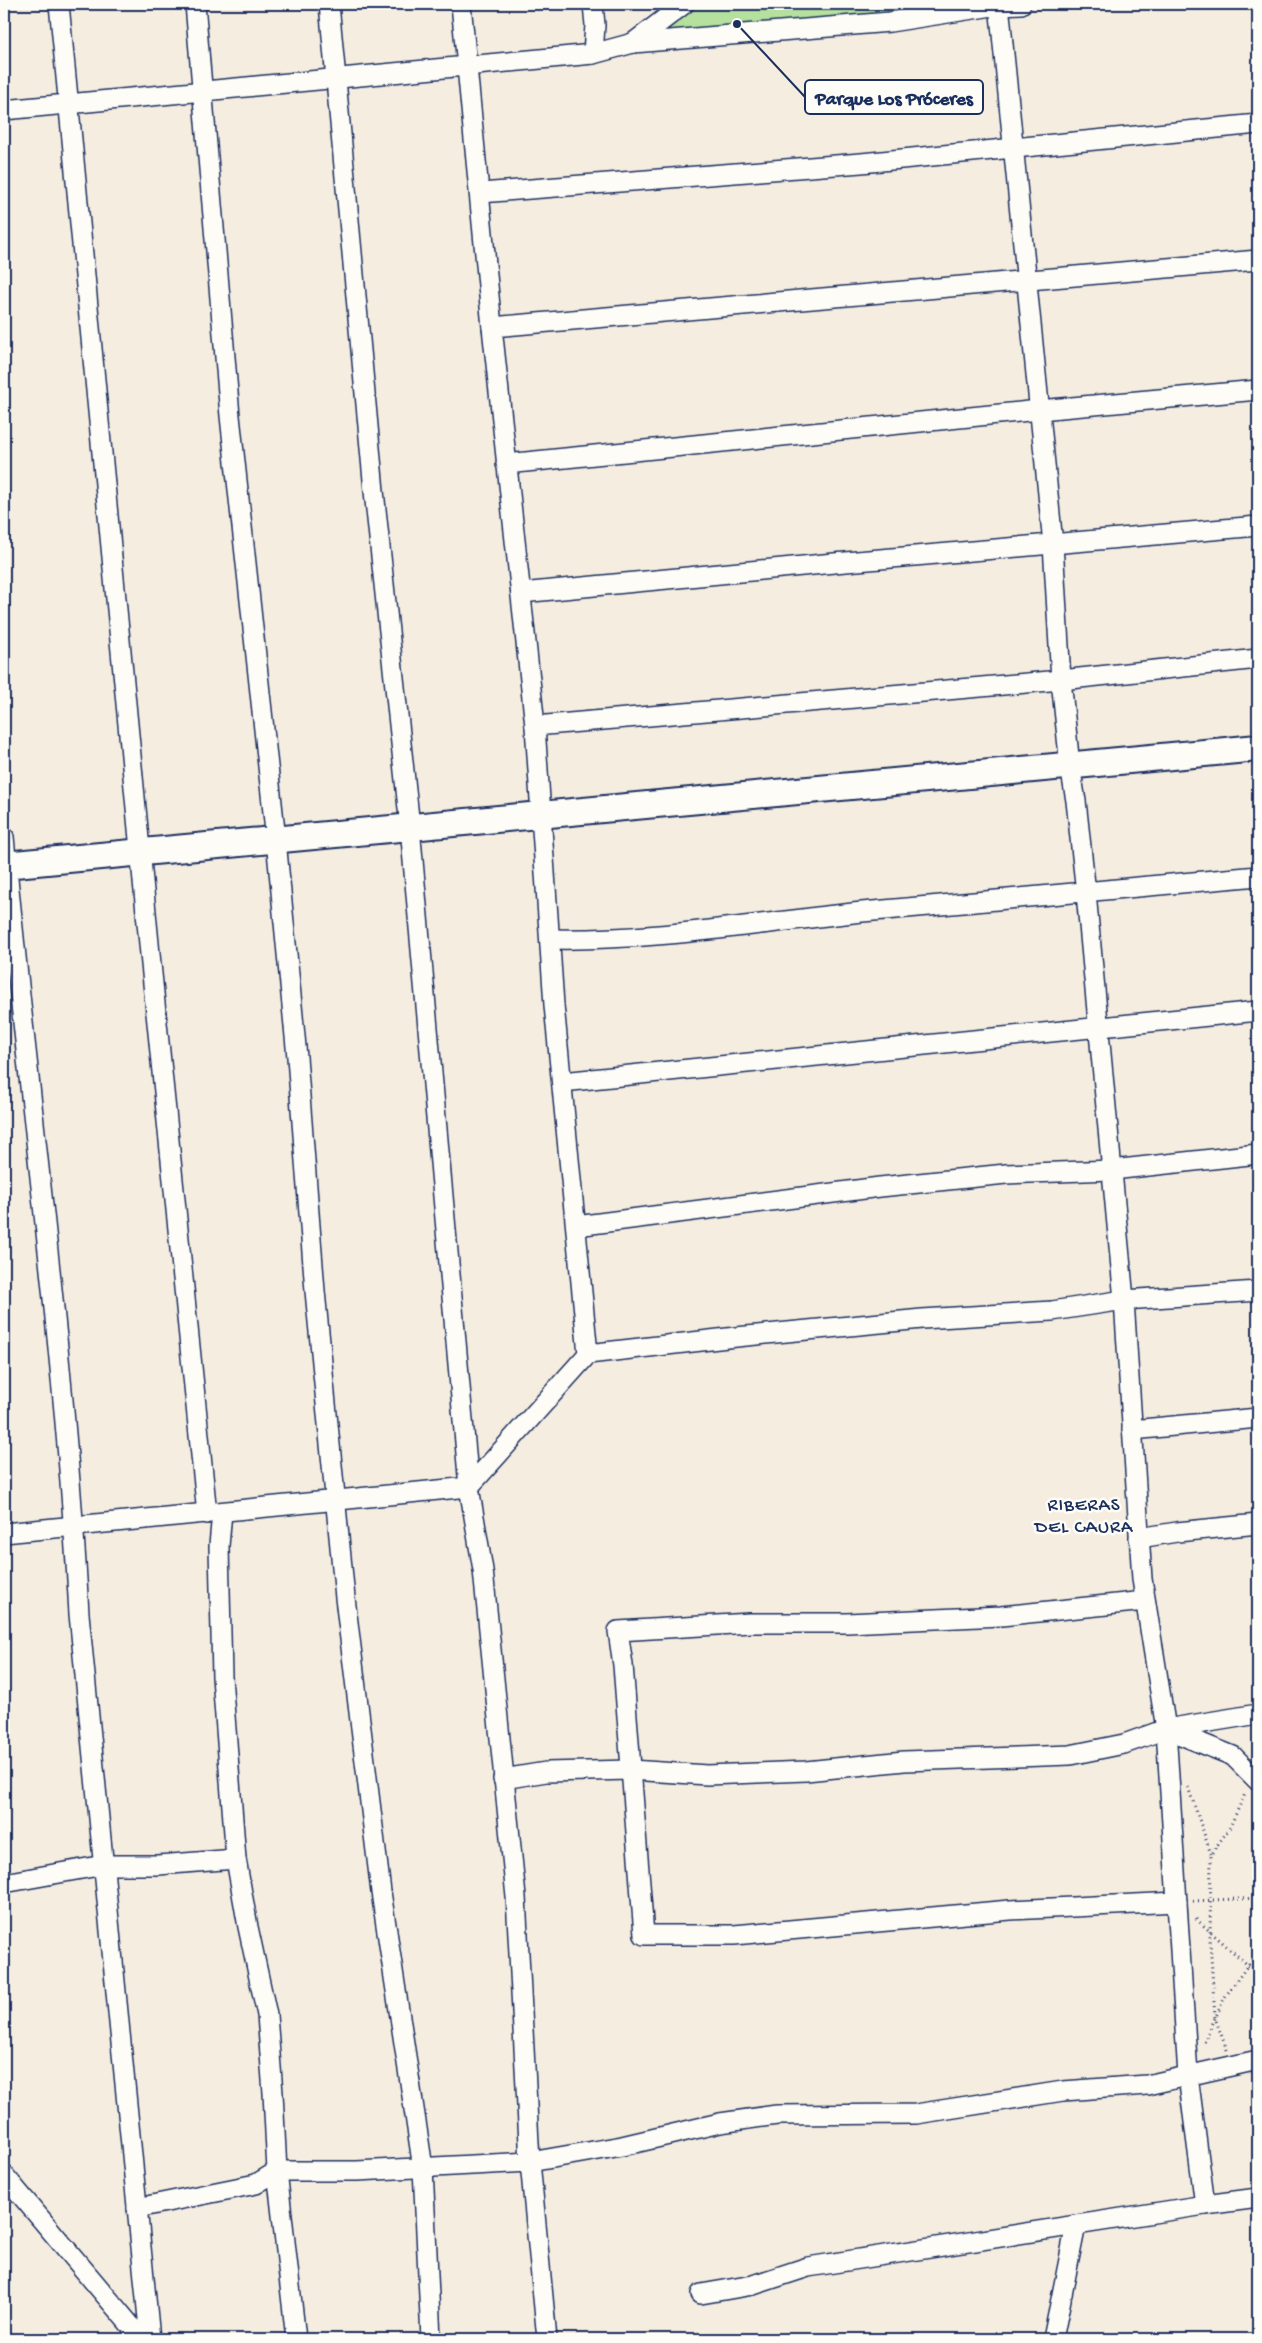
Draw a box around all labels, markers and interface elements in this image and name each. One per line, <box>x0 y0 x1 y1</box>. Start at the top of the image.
callout: Parque Los Próceres <box>805 80 983 114</box>
text: Parque Los Próceres <box>814 89 974 112</box>
district label: RIBERAS DEL CAURA <box>1033 1495 1134 1540</box>

